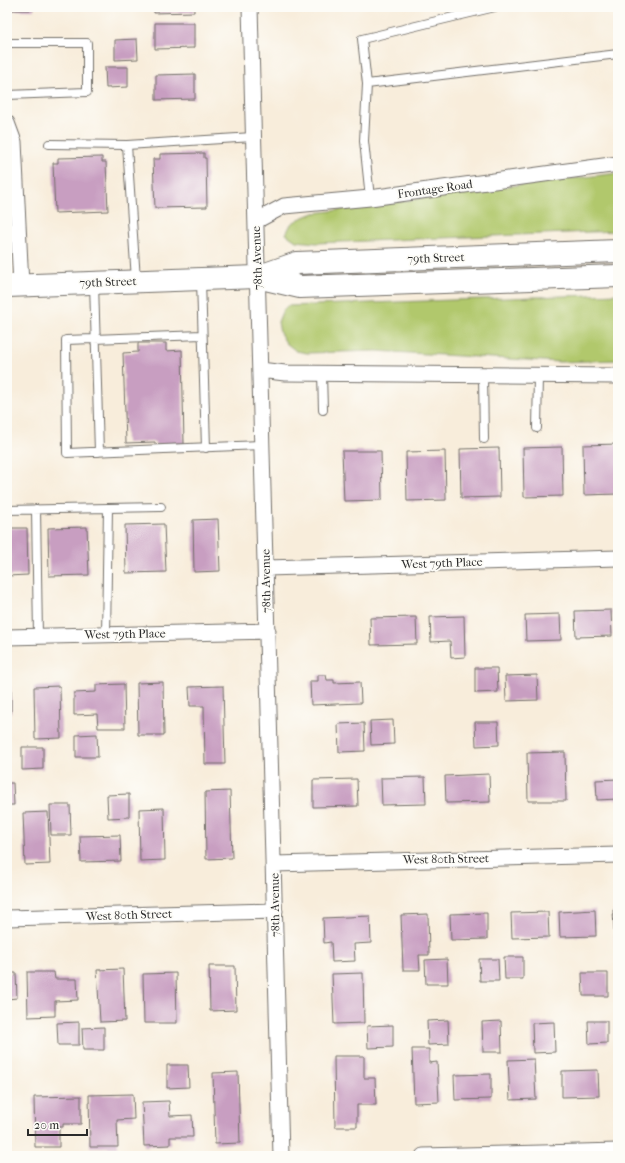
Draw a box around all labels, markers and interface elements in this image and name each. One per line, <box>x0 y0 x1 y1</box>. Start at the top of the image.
street label: Frontage Road <box>396 177 474 201</box>
street label: 78th Avenue <box>249 226 265 290</box>
street label: 79th Street <box>407 250 466 266</box>
street label: 79th Street <box>79 274 138 290</box>
street label: 78th Avenue <box>258 549 274 613</box>
street label: West 79th Place <box>400 555 483 571</box>
street label: West 79th Place <box>83 626 166 642</box>
street label: West 80th Street <box>402 851 490 867</box>
street label: 78th Avenue <box>267 873 283 937</box>
street label: West 80th Street <box>85 906 173 924</box>
scale bar <box>28 1111 87 1137</box>
text: 20 m <box>34 1118 59 1132</box>

